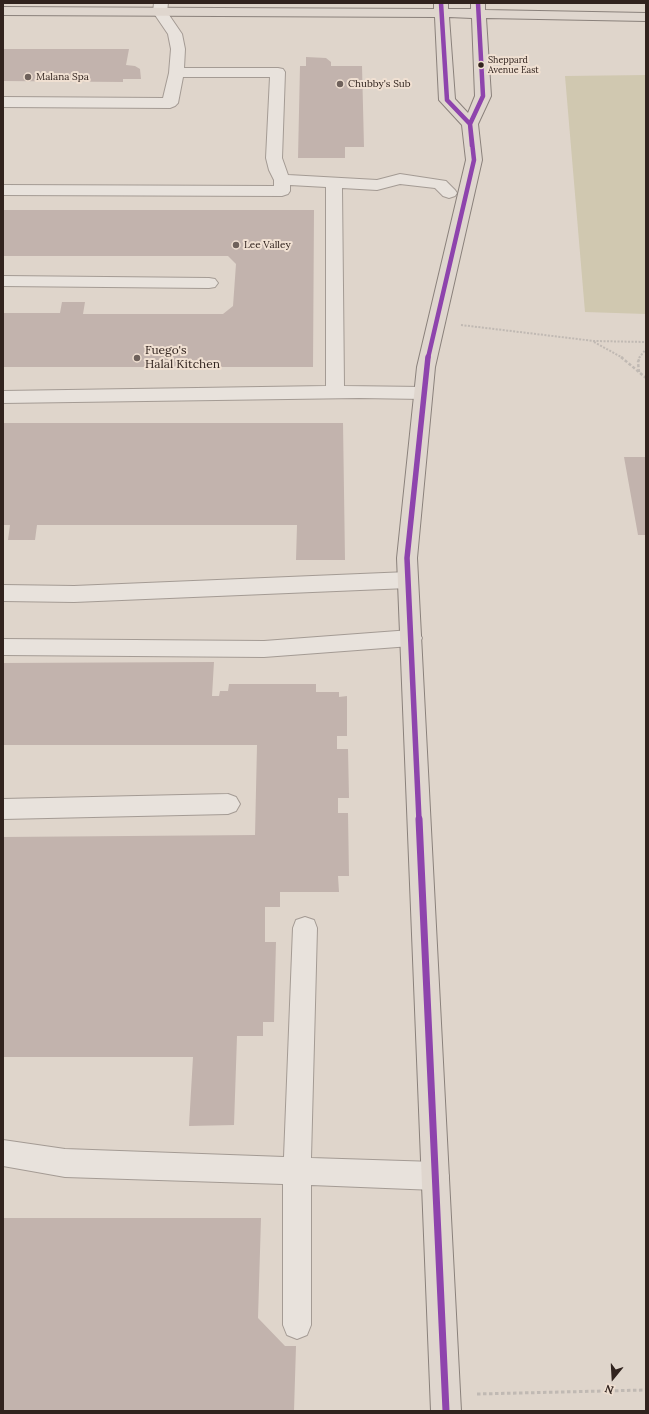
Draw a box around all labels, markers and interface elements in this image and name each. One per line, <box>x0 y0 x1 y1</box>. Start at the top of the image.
place label: Sheppard Avenue East <box>488 55 539 76</box>
marker: Sheppard Avenue East <box>476 60 486 70</box>
place label: Malana Spa <box>36 71 89 83</box>
marker: Malana Spa <box>23 72 33 82</box>
place label: Chubby's Sub <box>348 78 411 90</box>
marker: Chubby's Sub <box>335 79 345 89</box>
place label: Lee Valley <box>244 239 291 251</box>
marker: Lee Valley <box>231 240 241 250</box>
place label: Fuego's Halal Kitchen <box>145 344 220 372</box>
marker: Fuego's Halal Kitchen <box>132 353 142 363</box>
north arrow <box>593 1358 633 1398</box>
text: N <box>603 1381 616 1397</box>

